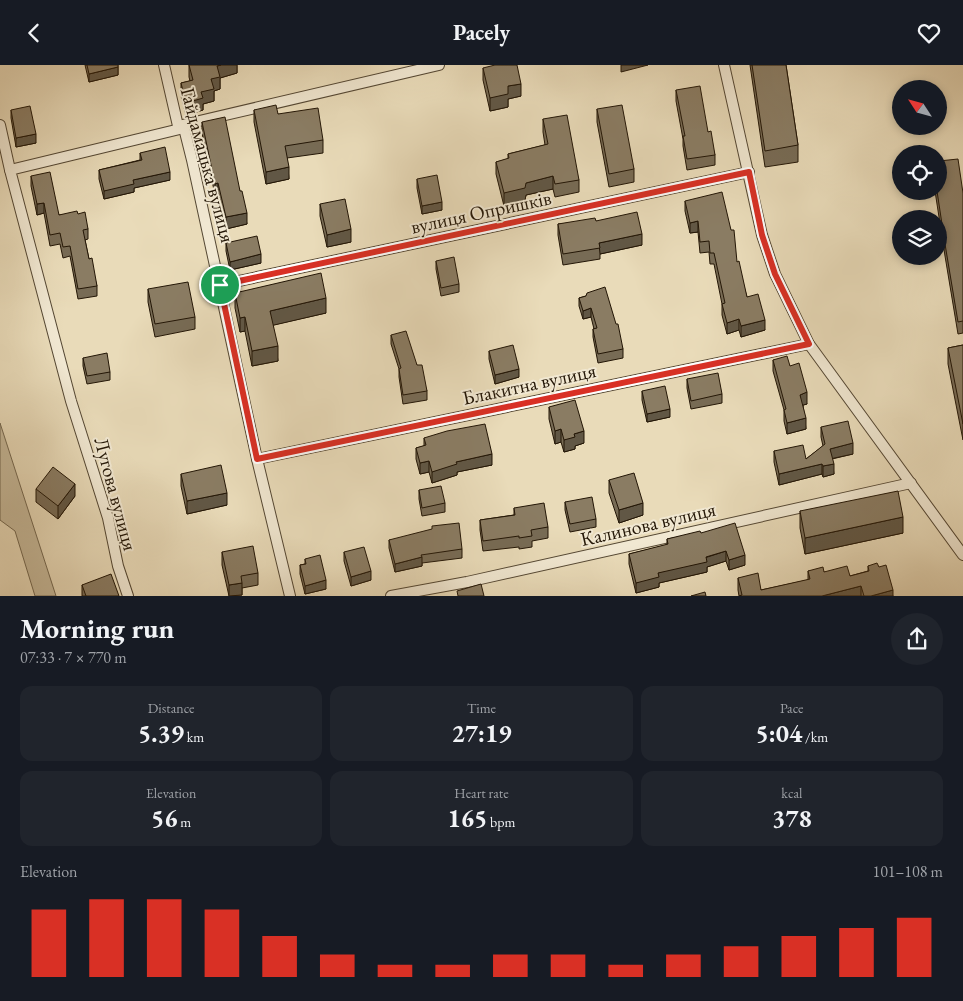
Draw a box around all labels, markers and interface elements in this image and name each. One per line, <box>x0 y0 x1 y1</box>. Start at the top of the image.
text: Pacely <box>453 18 510 47</box>
icon: back <box>20 19 48 47</box>
icon: heart <box>915 19 943 47</box>
north arrow <box>892 80 948 135</box>
map controls <box>892 80 947 265</box>
street label: Гайдамацька вулиця <box>175 85 241 245</box>
button: locate <box>892 145 947 200</box>
street label: вулиця Опришків <box>408 184 554 240</box>
button: layers <box>892 210 947 265</box>
pin <box>199 264 241 306</box>
icon: arrive <box>206 271 234 299</box>
street label: Блакитна вулиця <box>460 357 598 411</box>
street label: Лугова вулиця <box>88 434 144 554</box>
street label: Калинова вулиця <box>578 496 718 552</box>
text: Morning run <box>20 610 174 646</box>
button: share <box>891 613 943 665</box>
text: 07:33 · 7 × 770 m <box>20 647 127 668</box>
text: Distance <box>148 699 195 717</box>
text: Time <box>467 699 496 717</box>
text: Pace <box>780 699 804 717</box>
text: 5.39 <box>138 717 184 749</box>
text: 27:19 <box>452 717 511 749</box>
text: 5:04 <box>756 717 802 749</box>
text: km <box>184 728 204 746</box>
text: /km <box>802 728 828 746</box>
text: Elevation <box>146 784 196 802</box>
text: Heart rate <box>454 784 509 802</box>
text: kcal <box>781 784 802 802</box>
text: 56 <box>151 802 178 834</box>
text: 165 <box>448 802 487 834</box>
text: 378 <box>772 802 812 834</box>
text: m <box>178 813 191 831</box>
text: bpm <box>487 813 515 831</box>
text: Elevation <box>20 861 78 882</box>
text: 101–108 m <box>872 861 943 882</box>

